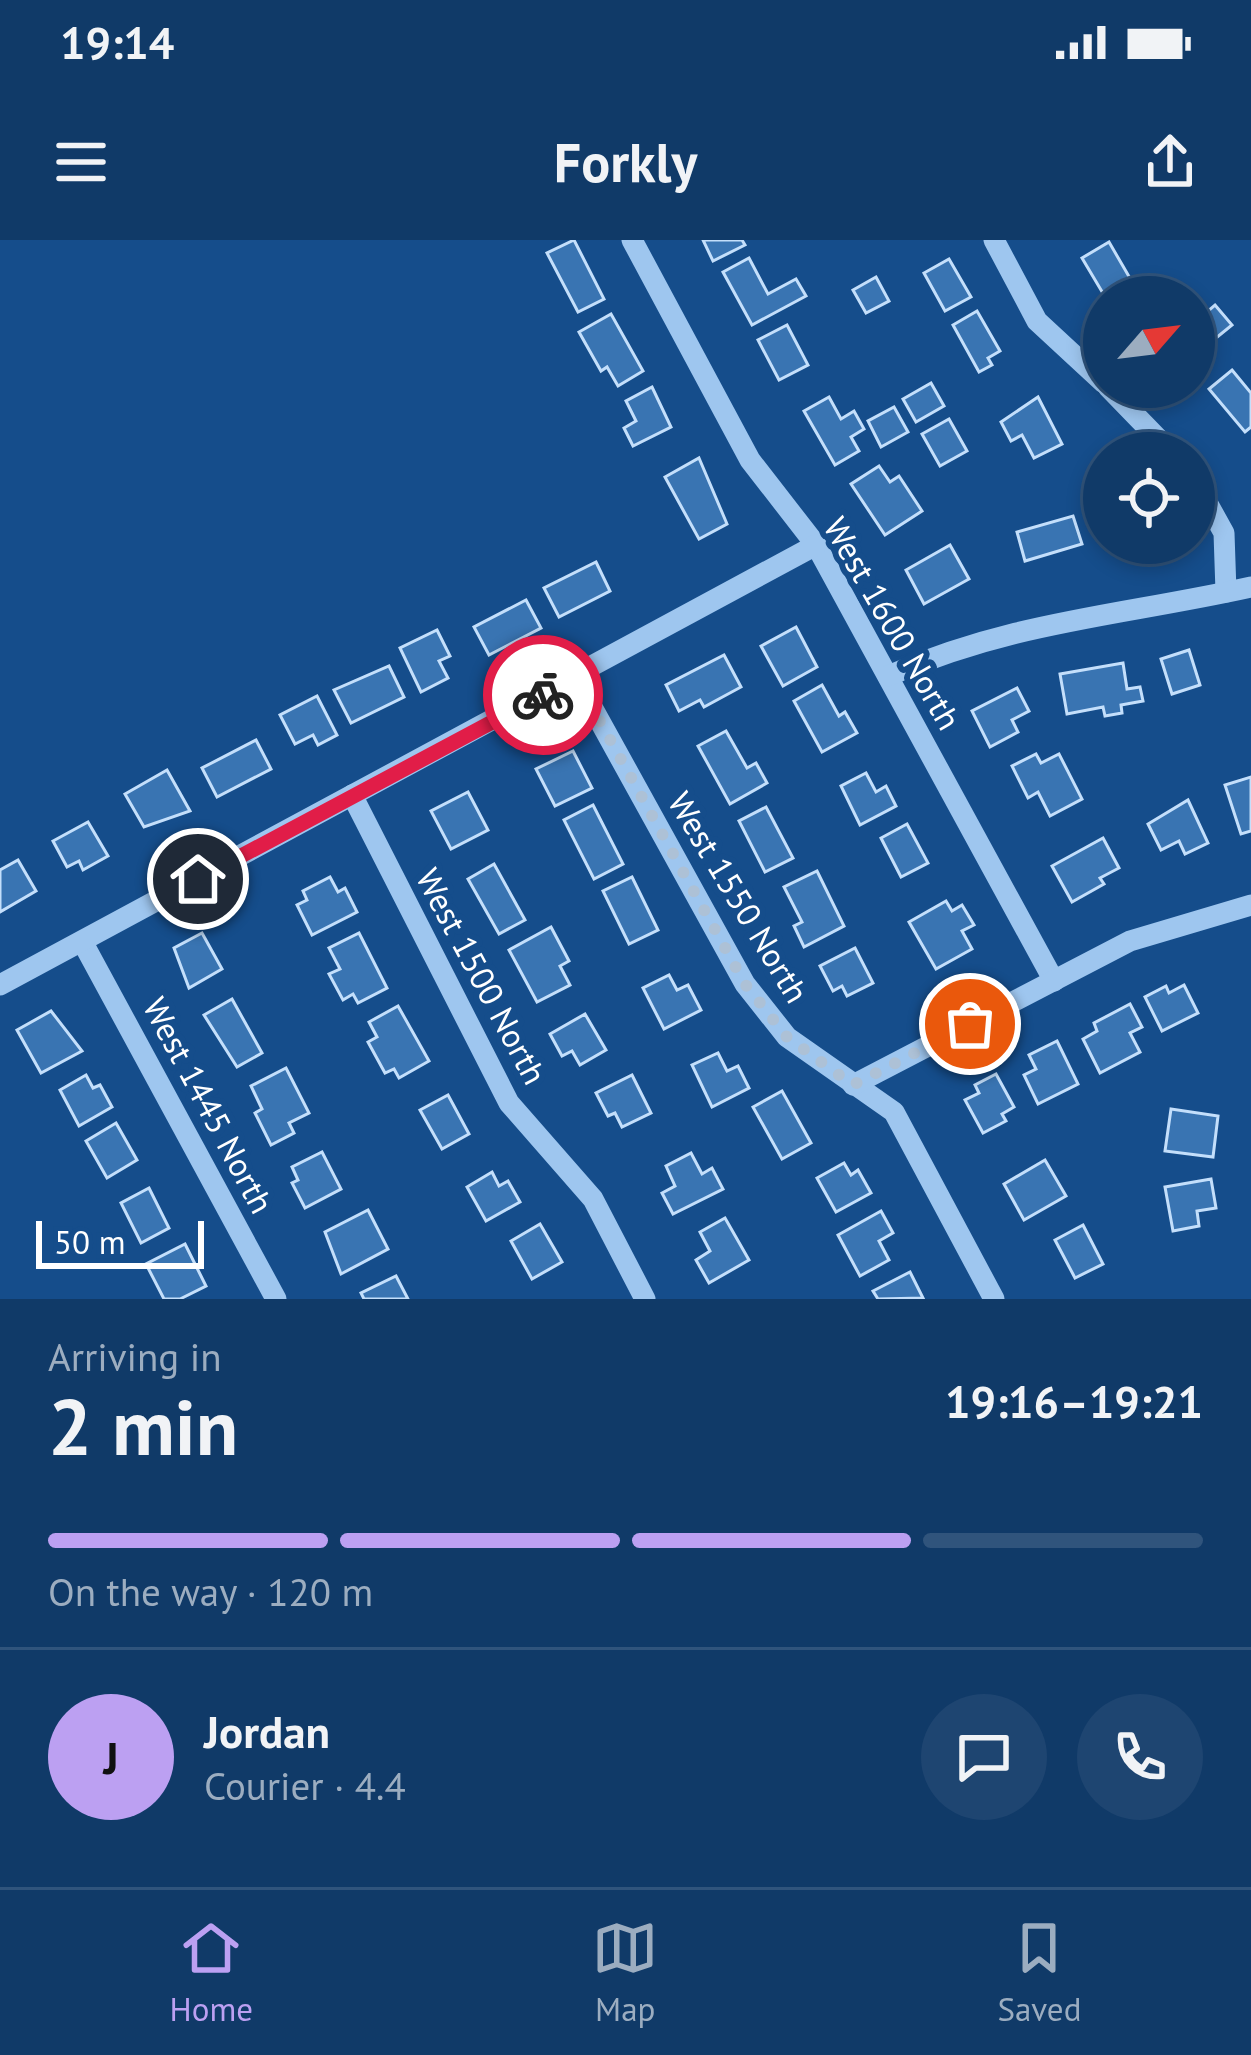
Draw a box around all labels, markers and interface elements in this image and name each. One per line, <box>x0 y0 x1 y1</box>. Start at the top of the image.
text: 19:14 <box>60 13 174 71</box>
text: Forkly <box>554 127 697 197</box>
icon: menu <box>48 129 114 195</box>
icon: share <box>1137 129 1203 195</box>
north arrow <box>1083 276 1215 408</box>
map controls <box>1083 276 1215 564</box>
button: locate <box>1083 432 1215 564</box>
street label: West 1600 North <box>815 509 971 737</box>
courier <box>483 635 603 755</box>
icon: bike <box>510 662 576 728</box>
street label: West 1550 North <box>659 784 819 1010</box>
pin <box>147 828 249 930</box>
icon: home <box>165 846 231 912</box>
street label: West 1500 North <box>407 861 557 1091</box>
pin <box>919 973 1021 1075</box>
street label: West 1445 North <box>134 990 284 1220</box>
icon: bag <box>937 991 1003 1057</box>
scale bar <box>36 1215 204 1268</box>
text: 50 m <box>54 1220 126 1263</box>
text: Arriving in <box>48 1331 222 1382</box>
text: 19:16–19:21 <box>945 1372 1203 1430</box>
text: 2 min <box>48 1376 238 1477</box>
text: On the way · 120 m <box>48 1566 373 1617</box>
button: chat <box>921 1694 1047 1820</box>
button: phone <box>1077 1694 1203 1820</box>
text: Jordan <box>204 1702 330 1760</box>
text: J <box>103 1728 119 1786</box>
text: Courier · 4.4 <box>204 1760 406 1811</box>
tab: Home <box>170 1915 253 2030</box>
tab: Map <box>592 1915 658 2030</box>
tab: Saved <box>997 1915 1081 2030</box>

